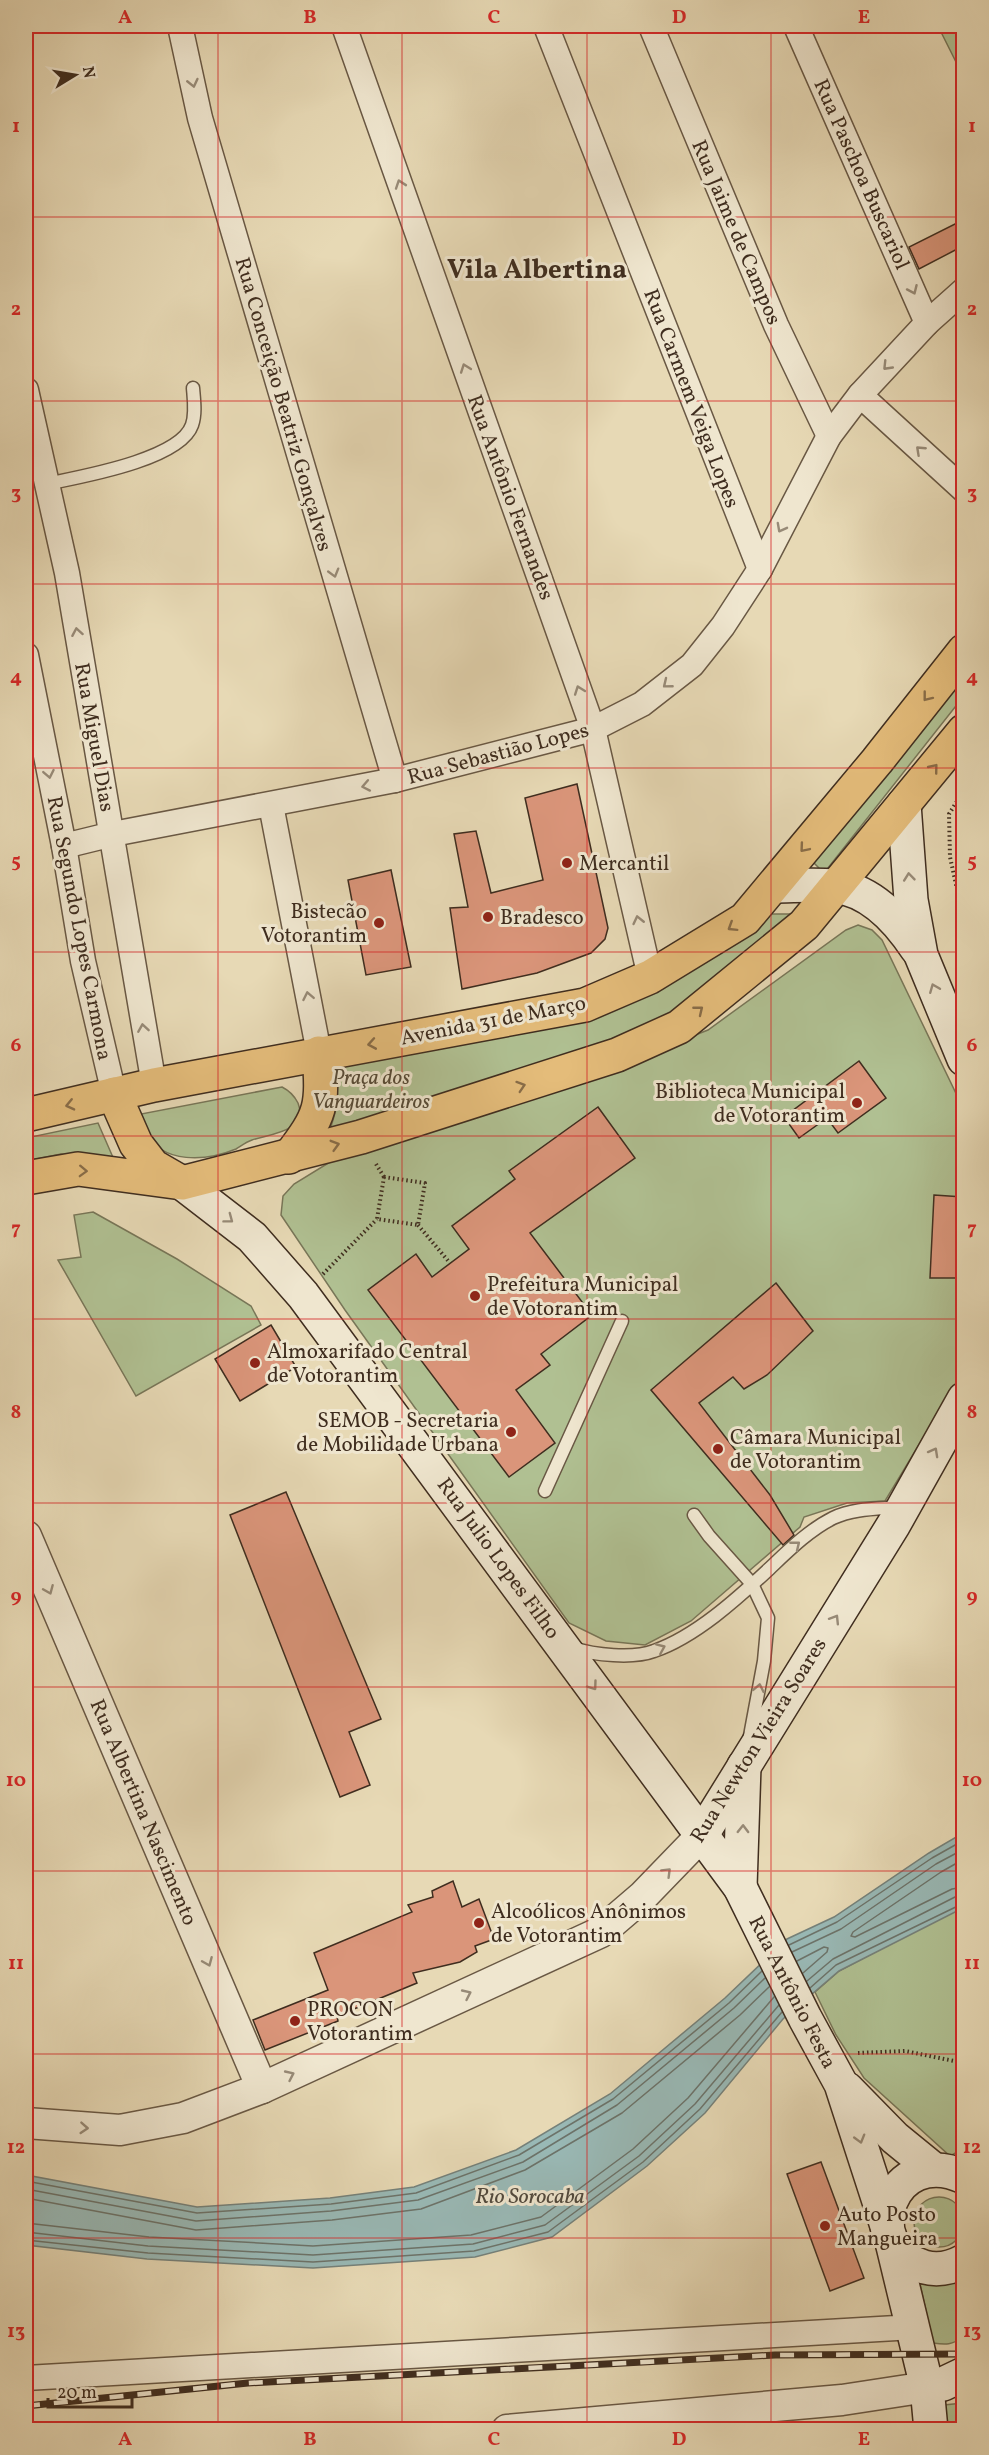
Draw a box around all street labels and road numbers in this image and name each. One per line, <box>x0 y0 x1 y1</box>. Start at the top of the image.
street label: Rua Paschoa Buscariol <box>806 75 916 275</box>
street label: Rua Jaime de Campos <box>684 136 788 329</box>
street label: Rua Conceição Beatriz Gonçalves <box>227 254 338 555</box>
street label: Rua Carmem Veiga Lopes <box>635 285 746 512</box>
street label: Rua Antônio Fernandes <box>459 391 560 604</box>
street label: Rua Miguel Dias <box>66 660 121 814</box>
street label: Rua Sebastião Lopes <box>404 716 592 793</box>
street label: Rua Segundo Lopes Carmona <box>39 794 118 1063</box>
street label: Avenida 31 de Março <box>398 989 588 1054</box>
street label: Rua Julio Lopes Filho <box>429 1472 566 1646</box>
street label: Rua Newton Vieira Soares <box>684 1633 834 1849</box>
street label: Rua Albertina Nascimento <box>82 1695 203 1930</box>
street label: Rua Antônio Festa <box>741 1911 843 2074</box>

